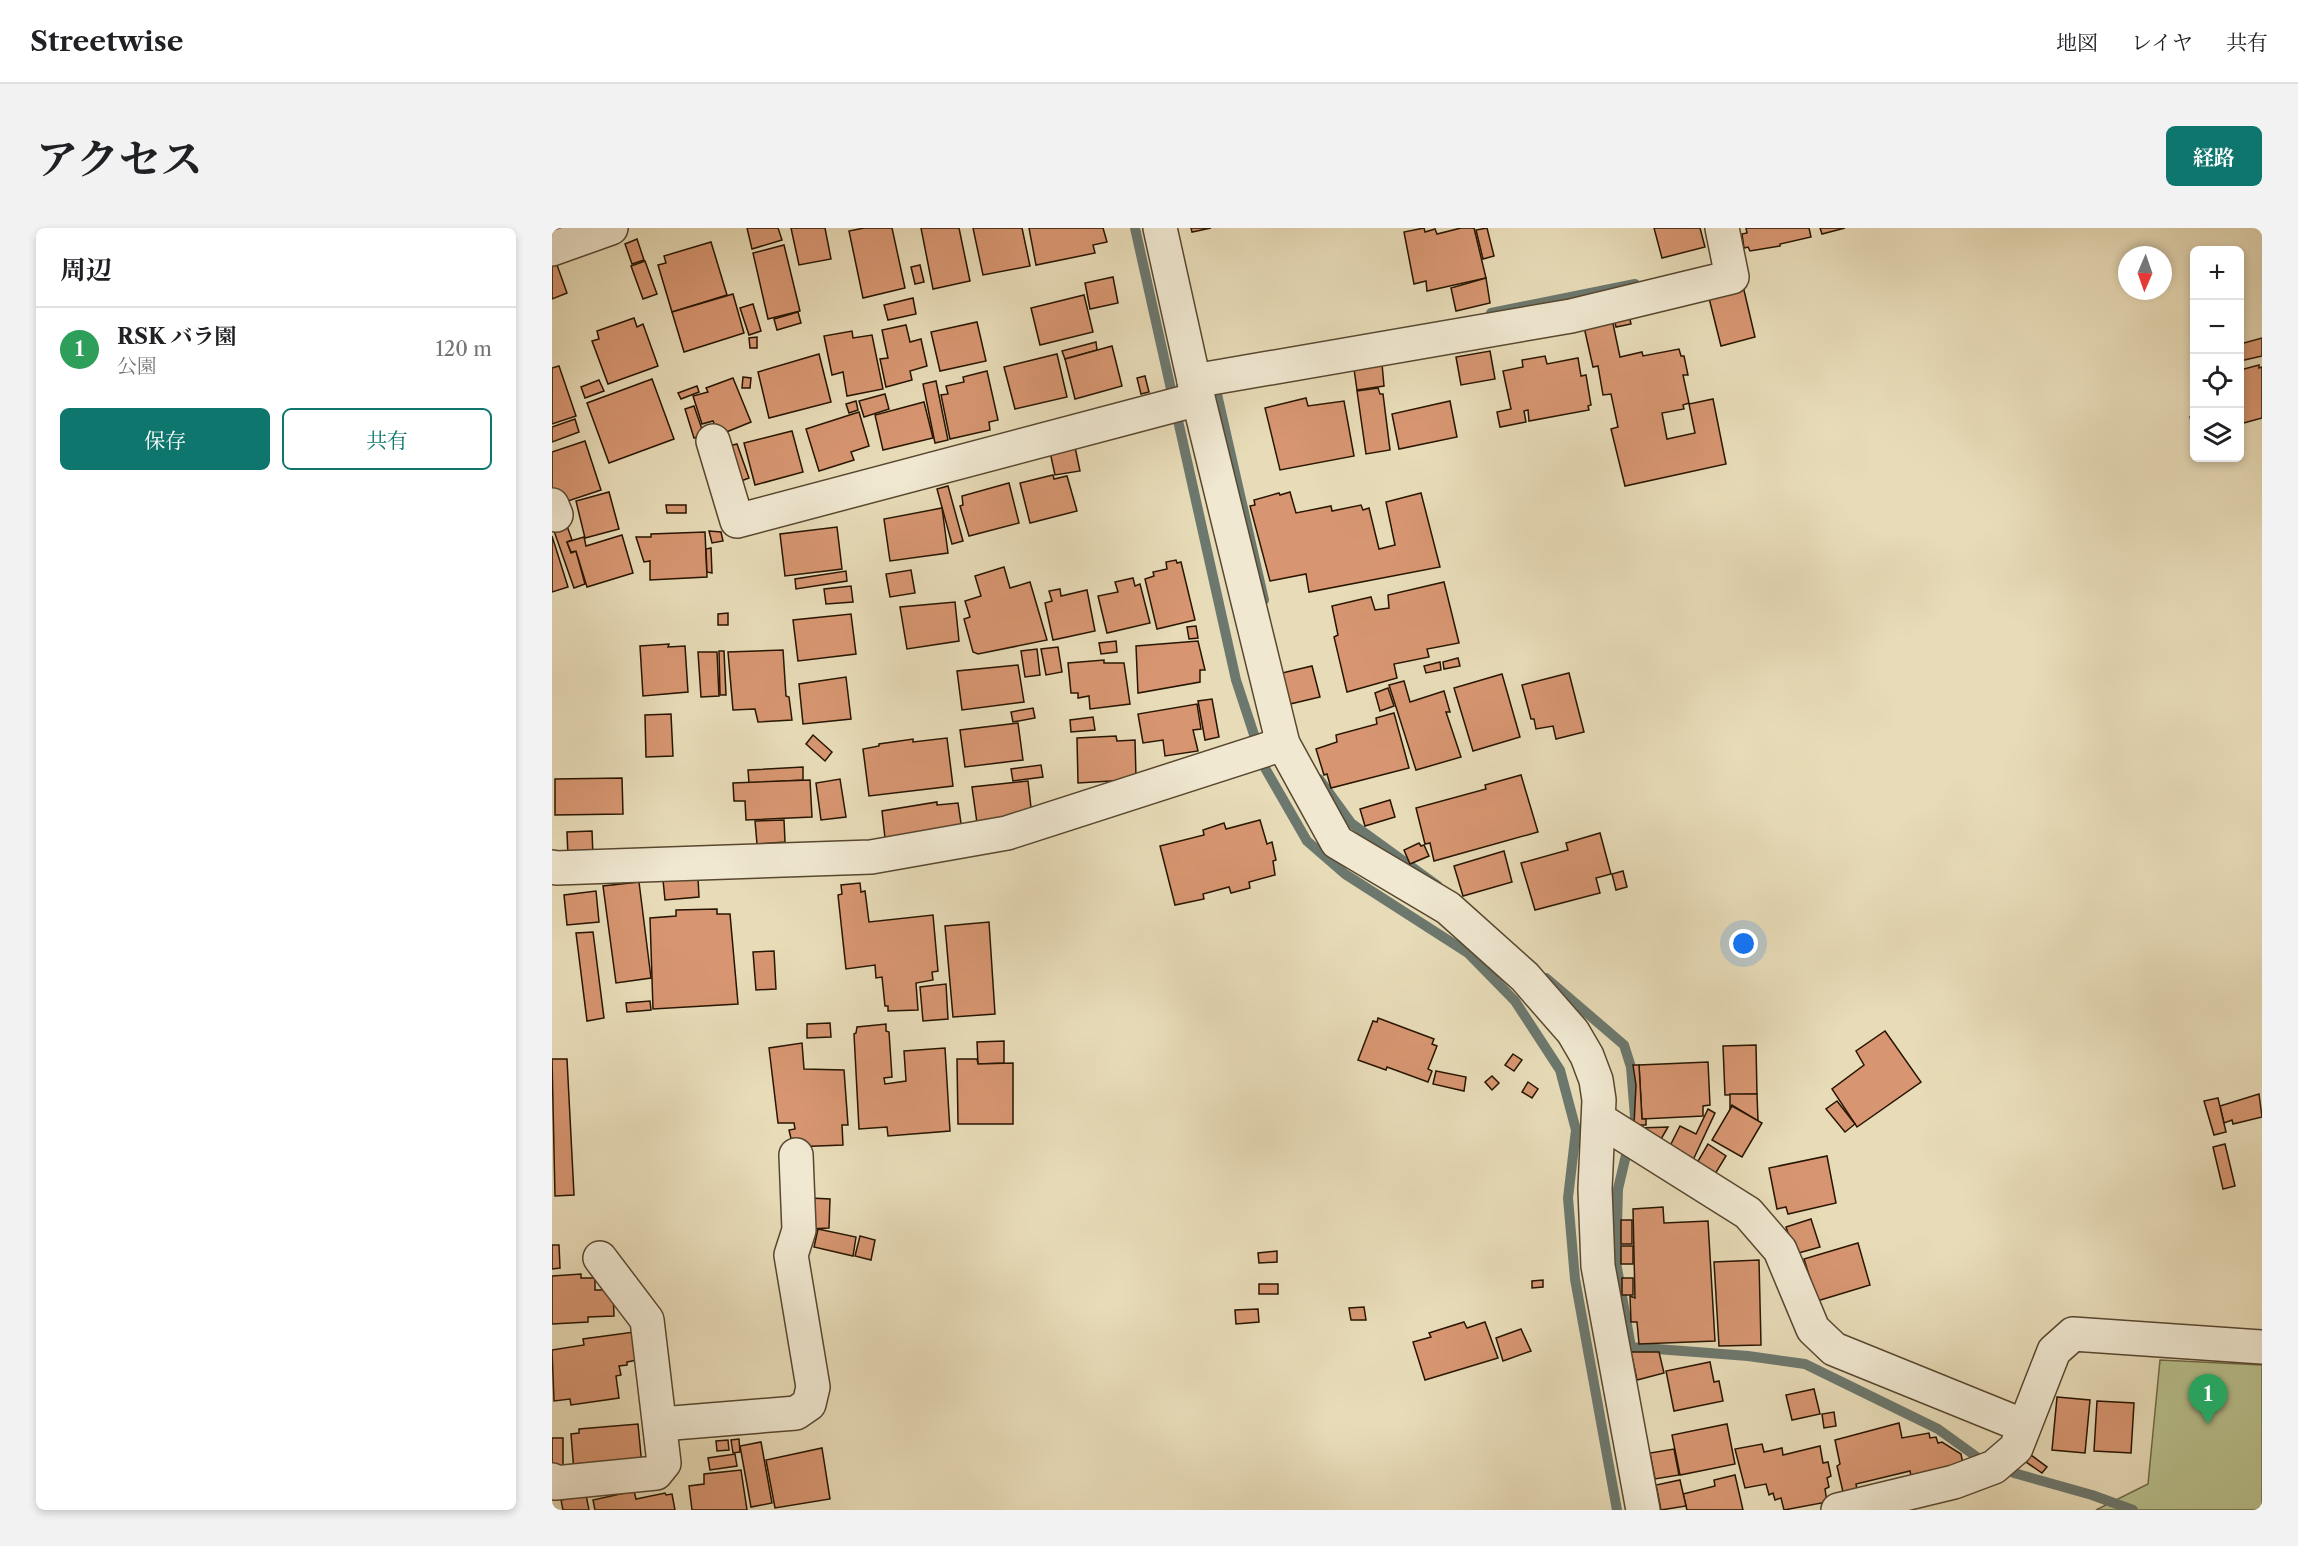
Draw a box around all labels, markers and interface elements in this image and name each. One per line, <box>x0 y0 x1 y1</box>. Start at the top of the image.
text: Streetwise <box>30 24 184 58</box>
text: 地図 <box>2056 30 2098 55</box>
text: レイヤ <box>2131 30 2193 55</box>
text: 共有 <box>2226 30 2268 55</box>
button: 経路 <box>2166 126 2262 186</box>
text: アクセス <box>36 133 203 185</box>
north arrow <box>2118 246 2172 300</box>
map controls <box>2190 246 2244 462</box>
button: + <box>2190 246 2244 300</box>
text: 周辺 <box>60 254 112 286</box>
button: − <box>2190 300 2244 354</box>
text: RSK バラ園 <box>117 323 237 350</box>
text: 1 <box>75 337 84 361</box>
text: 120 m <box>435 337 492 361</box>
text: 公園 <box>117 354 157 378</box>
button: locate <box>2190 354 2244 408</box>
button: 保存 <box>60 408 270 470</box>
button: 共有 <box>282 408 492 470</box>
button: layers <box>2190 408 2244 462</box>
your location <box>1729 929 1758 958</box>
pin: 1 <box>2188 1374 2228 1424</box>

